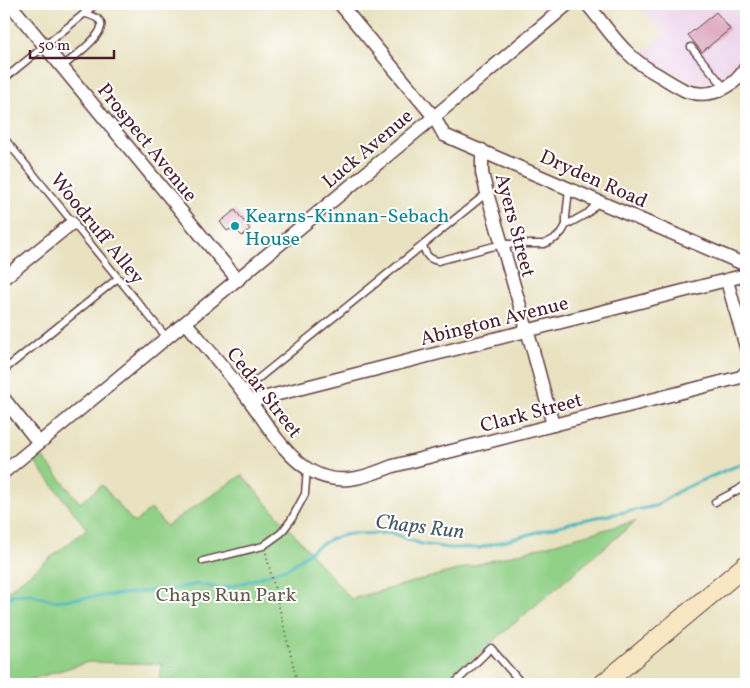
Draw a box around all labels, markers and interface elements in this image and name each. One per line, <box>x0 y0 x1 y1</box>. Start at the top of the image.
scale bar <box>30 28 114 60</box>
text: 50 m <box>38 36 70 57</box>
street label: Prospect Avenue <box>90 78 203 209</box>
street label: Luck Avenue <box>317 103 420 196</box>
street label: Dryden Road <box>535 144 652 216</box>
street label: Woodruff Alley <box>43 168 150 291</box>
street label: Ayers Street <box>487 171 541 281</box>
place label: Kearns-Kinnan-Sebach House <box>245 203 449 254</box>
marker: Kearns-Kinnan-Sebach House <box>229 220 241 232</box>
street label: Abington Avenue <box>417 290 572 354</box>
street label: Cedar Street <box>219 342 308 445</box>
street label: Clark Street <box>477 387 586 441</box>
water label: Chaps Run <box>374 508 466 547</box>
park label: Chaps Run Park <box>156 582 296 610</box>

